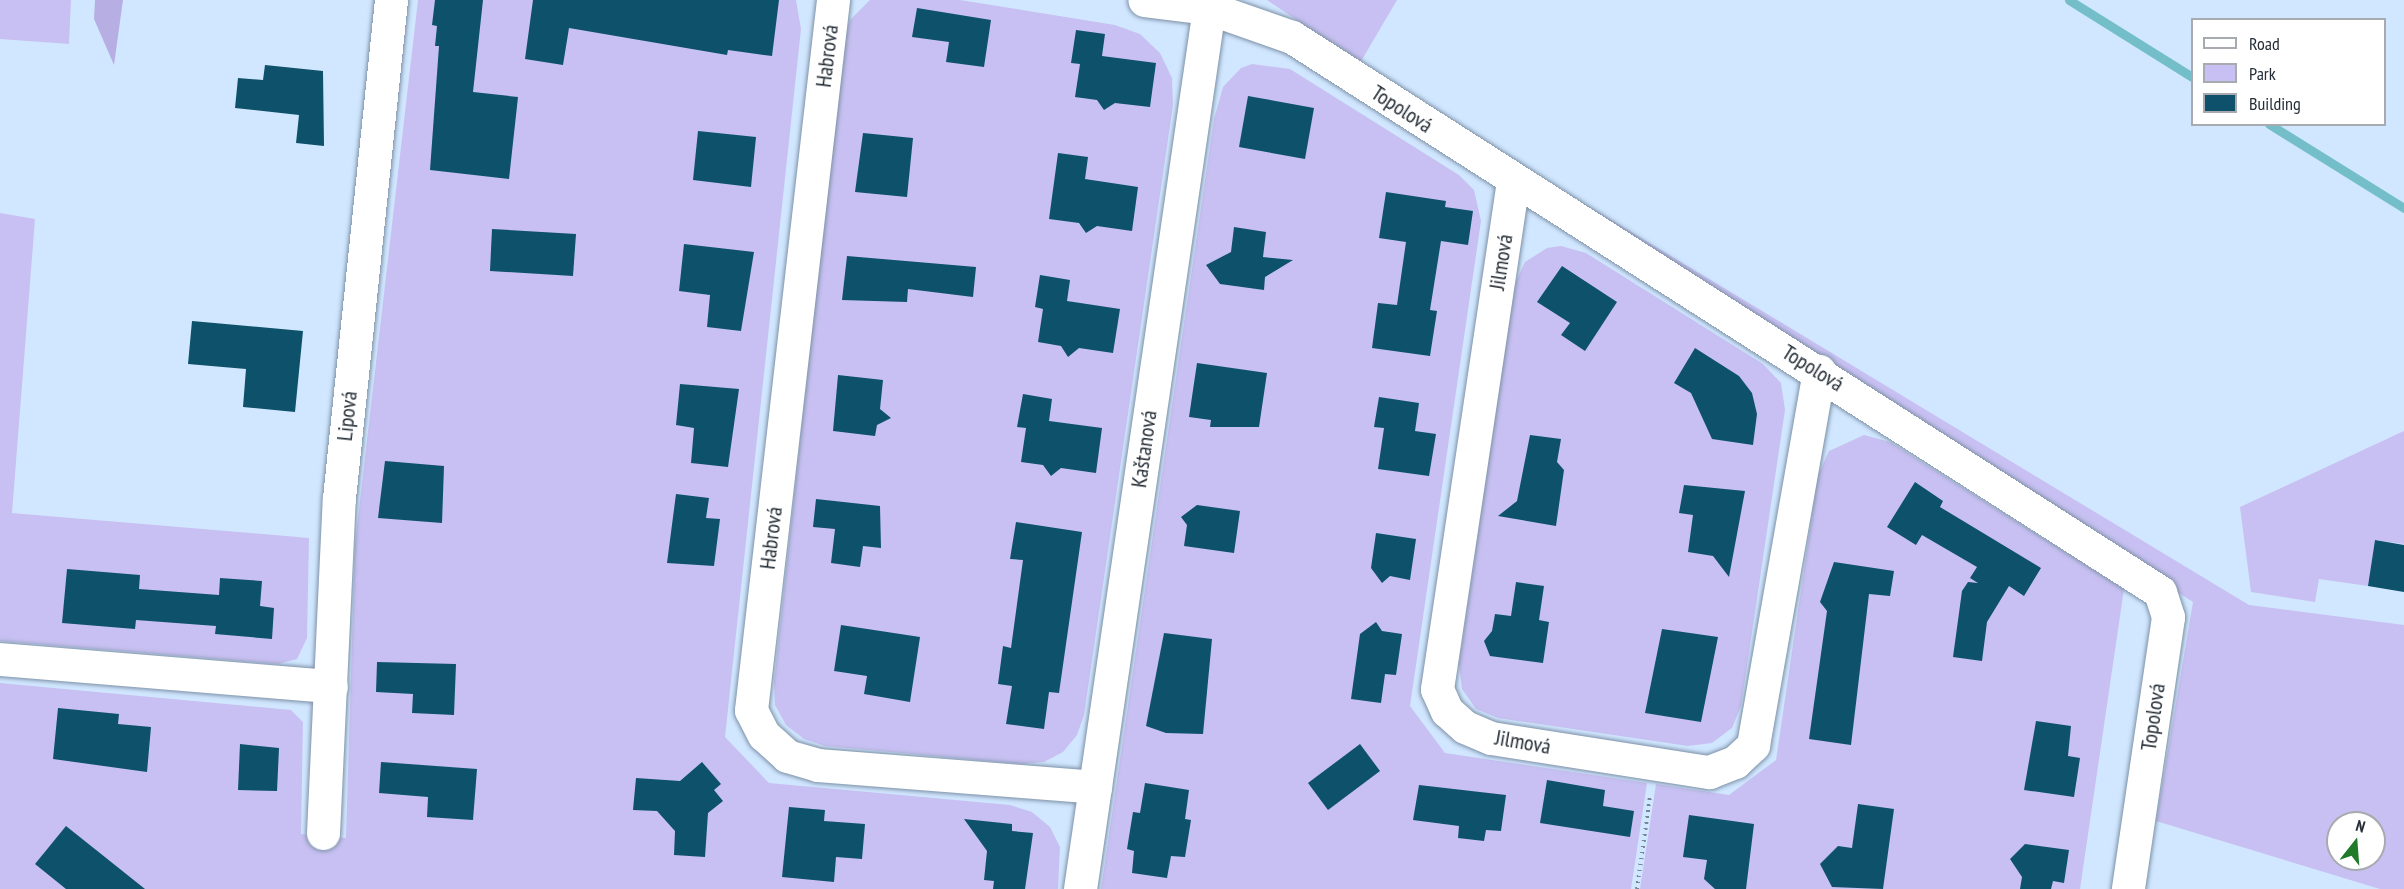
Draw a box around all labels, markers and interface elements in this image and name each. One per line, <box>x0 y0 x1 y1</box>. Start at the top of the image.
legend <box>2191 18 2386 126</box>
street label: Habrová <box>810 23 844 89</box>
text: Road <box>2249 32 2280 55</box>
text: Park <box>2249 62 2276 85</box>
street label: Topolová <box>1366 79 1438 139</box>
text: Building <box>2249 92 2301 115</box>
street label: Jilmová <box>1484 232 1518 292</box>
street label: Topolová <box>1777 339 1849 397</box>
street label: Lipová <box>331 390 363 442</box>
street label: Kaštanová <box>1126 409 1162 489</box>
street label: Habrová <box>754 505 788 571</box>
street label: Topolová <box>2135 682 2171 752</box>
street label: Jilmová <box>1493 724 1553 760</box>
north arrow <box>2326 811 2386 871</box>
text: N <box>2354 815 2368 837</box>

